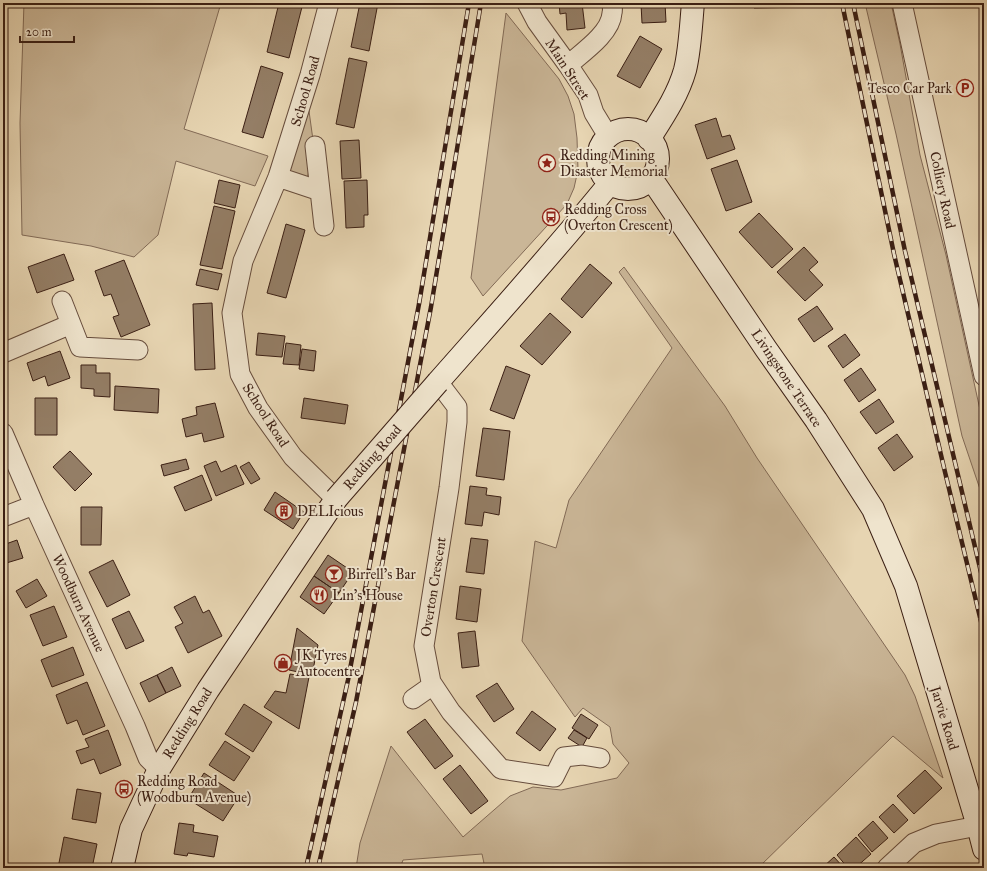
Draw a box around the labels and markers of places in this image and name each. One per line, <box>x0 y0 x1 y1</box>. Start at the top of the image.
parking icon: Tesco Car Park <box>955 78 975 98</box>
place label: Tesco Car Park <box>867 80 952 97</box>
place label: Redding Mining Disaster Memorial <box>560 147 668 180</box>
place icon: Redding Mining Disaster Memorial <box>537 153 557 173</box>
place label: Redding Cross (Overton Crescent) <box>564 201 673 235</box>
bus stop icon: Redding Cross (Overton Crescent) <box>541 207 561 227</box>
building icon: DELIcious <box>274 501 294 521</box>
place label: DELIcious <box>297 503 363 520</box>
bar icon: Birrell's Bar <box>324 564 344 584</box>
place label: Birrell's Bar <box>347 566 417 583</box>
restaurant icon: Lin's House <box>309 585 329 605</box>
place label: Lin's House <box>332 587 403 604</box>
place label: JK Tyres Autocentre <box>294 647 360 680</box>
shop icon: JK Tyres Autocentre <box>273 653 293 673</box>
place label: Redding Road (Woodburn Avenue) <box>137 773 251 807</box>
bus stop icon: Redding Road (Woodburn Avenue) <box>114 779 134 799</box>

